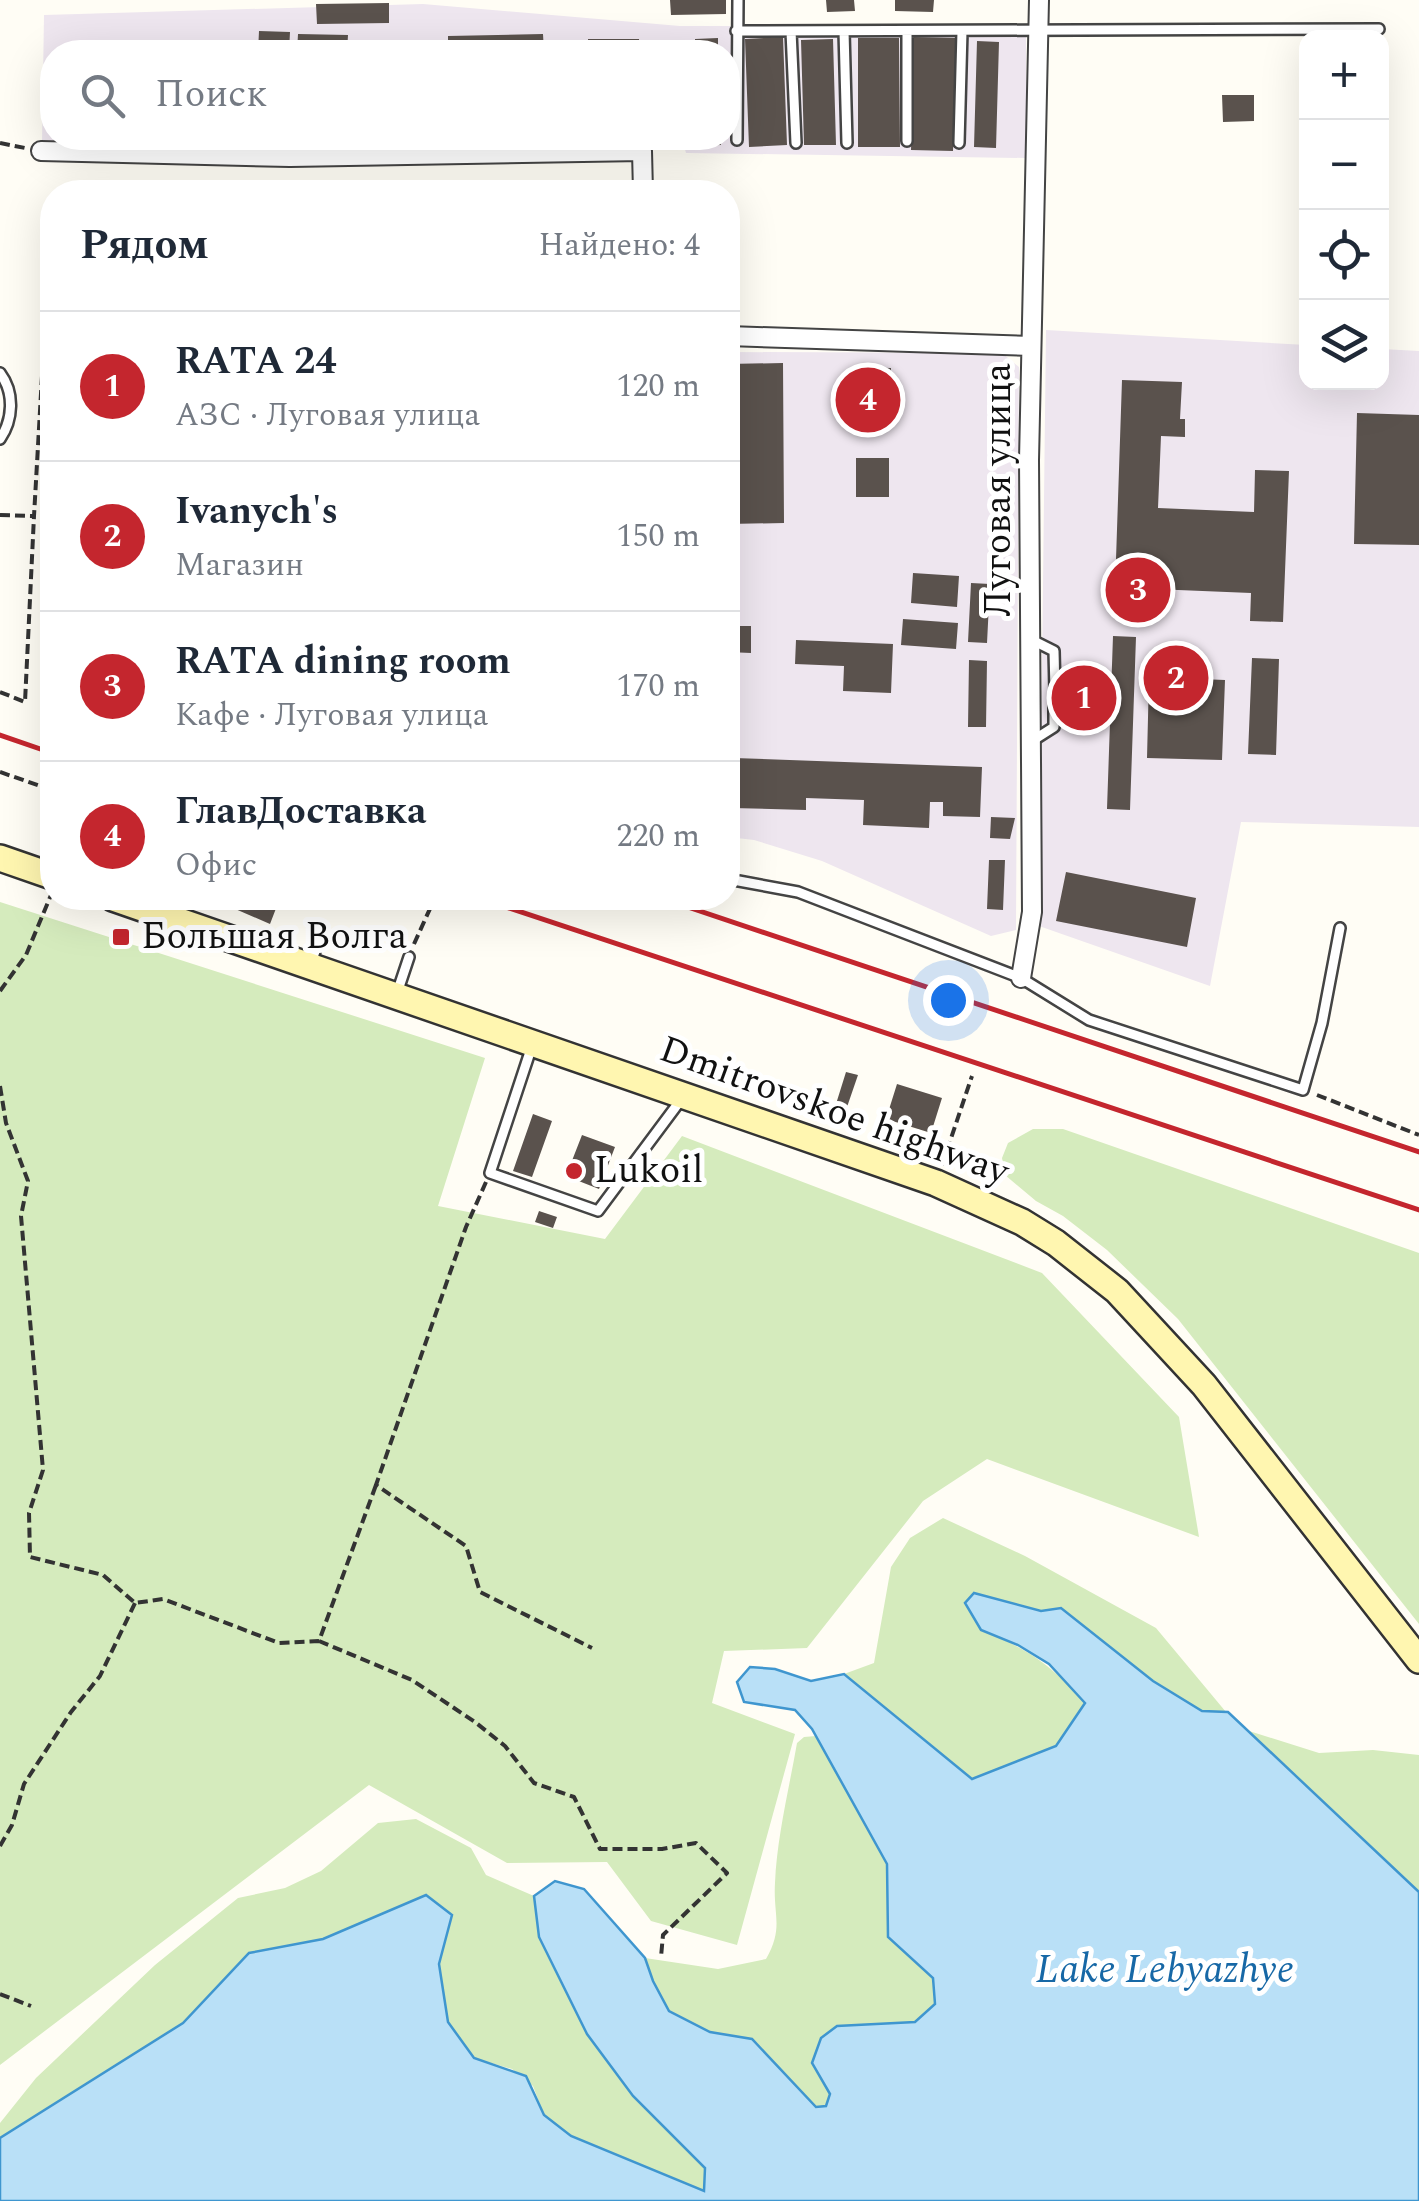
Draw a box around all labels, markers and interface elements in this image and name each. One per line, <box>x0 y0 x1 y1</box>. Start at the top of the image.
map controls <box>1299 30 1389 390</box>
button: + <box>1299 30 1389 120</box>
search box <box>40 40 740 150</box>
text: Поиск <box>155 66 267 124</box>
icon: search <box>75 68 130 123</box>
button: − <box>1299 120 1389 210</box>
button: locate <box>1299 210 1389 300</box>
text: Рядом <box>80 214 209 277</box>
text: Найдено: 4 <box>539 221 700 270</box>
button: layers <box>1299 300 1389 390</box>
text: RATA 24 <box>175 333 337 391</box>
text: 1 <box>104 362 121 411</box>
text: 120 m <box>616 362 700 411</box>
pin: 4 <box>836 362 900 438</box>
street label: Луговая улица <box>970 362 1028 617</box>
text: АЗС · Луговая улица <box>175 391 480 440</box>
text: Ivanych's <box>175 483 338 541</box>
text: 2 <box>104 512 121 561</box>
text: 150 m <box>616 512 700 561</box>
text: Магазин <box>175 541 304 590</box>
pin: 3 <box>1106 552 1170 628</box>
text: RATA dining room <box>175 633 511 691</box>
pin: 2 <box>1144 640 1208 716</box>
pin: 1 <box>1052 660 1116 736</box>
text: 3 <box>104 662 121 711</box>
text: 170 m <box>616 662 700 711</box>
text: Кафе · Луговая улица <box>175 691 488 740</box>
text: ГлавДоставка <box>175 783 427 841</box>
text: 4 <box>104 812 121 861</box>
text: 220 m <box>616 812 700 861</box>
text: Офис <box>175 841 257 890</box>
place label: Большая Волга <box>141 908 408 966</box>
marker: Большая Волга <box>110 926 132 948</box>
your location <box>923 975 974 1026</box>
street label: Dmitrovskoe highway <box>651 1021 1019 1202</box>
place label: Lukoil <box>594 1142 703 1200</box>
marker: Lukoil <box>563 1160 585 1182</box>
water label: Lake Lebyazhye <box>1036 1940 1294 2001</box>

